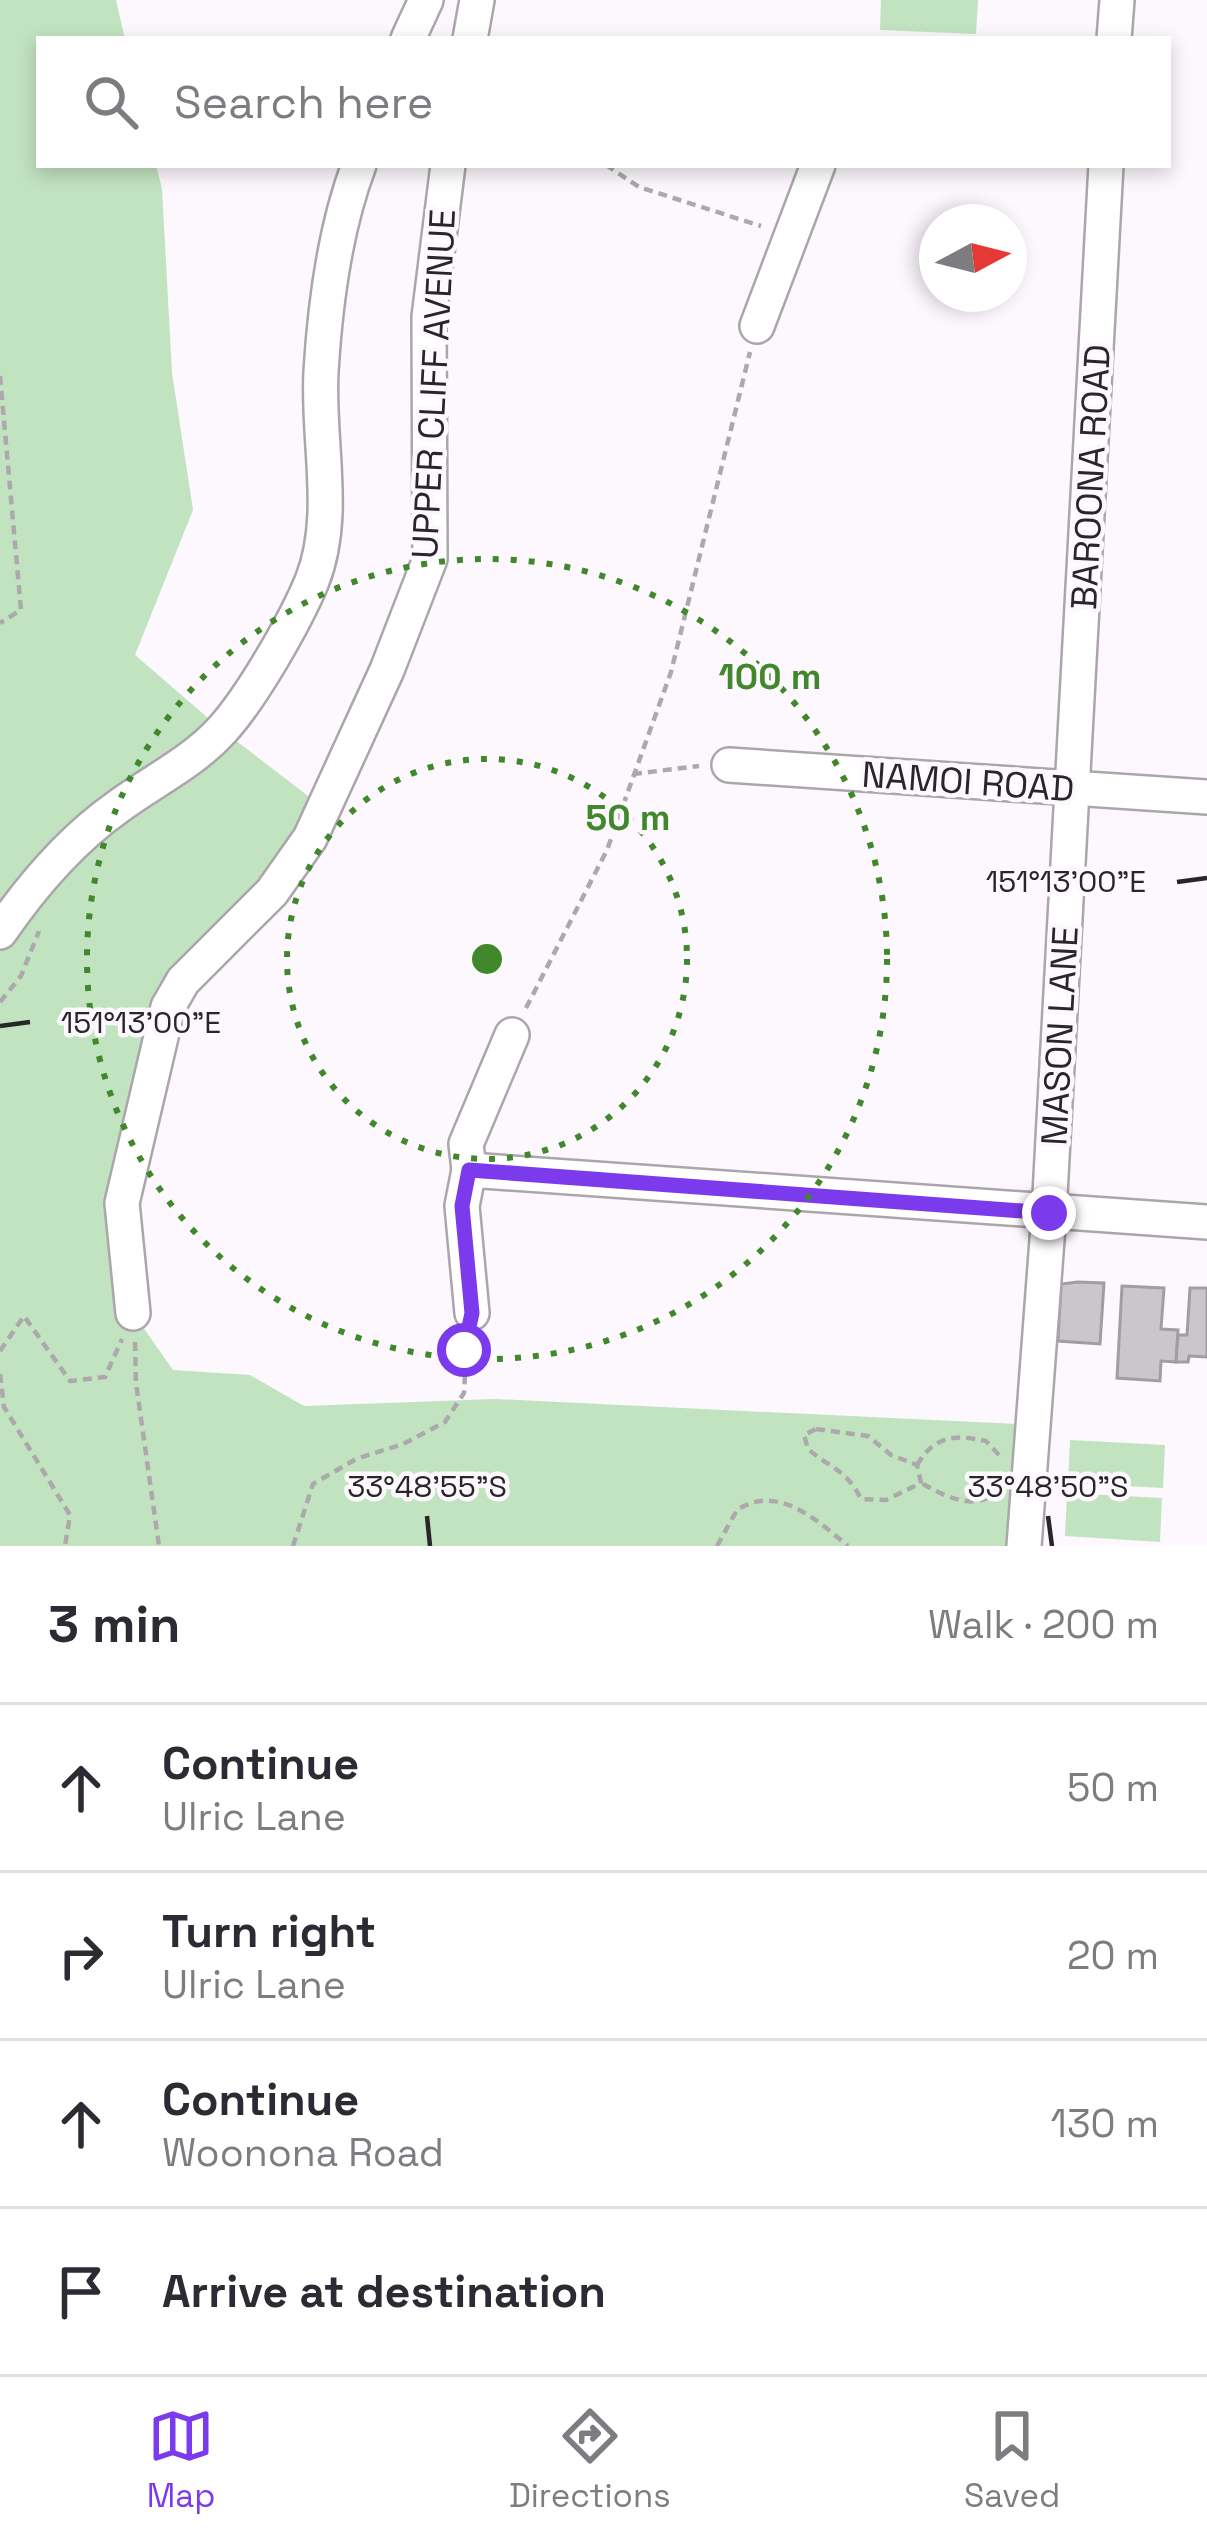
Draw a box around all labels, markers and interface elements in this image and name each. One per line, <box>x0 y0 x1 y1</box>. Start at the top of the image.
search box <box>36 36 1171 168</box>
icon: search <box>78 69 144 135</box>
text: Search here <box>174 74 433 131</box>
north arrow <box>919 204 1027 312</box>
street label: UPPER CLIFF AVENUE <box>402 208 466 560</box>
street label: BAROONA ROAD <box>1061 343 1121 611</box>
text: 100 m <box>719 654 821 700</box>
street label: NAMOI ROAD <box>860 752 1076 812</box>
text: 50 m <box>586 795 670 841</box>
text: 151°13'00"E <box>986 862 1146 901</box>
street label: MASON LANE <box>1031 925 1089 1147</box>
centre of rings <box>466 938 508 980</box>
text: 151°13'00"E <box>61 1003 221 1042</box>
route end <box>1022 1186 1076 1240</box>
route start <box>437 1323 491 1377</box>
text: 33°48'55"S <box>347 1467 507 1506</box>
text: 33°48'50"S <box>968 1467 1128 1506</box>
text: 3 min <box>48 1592 181 1657</box>
text: Walk · 200 m <box>928 1600 1159 1649</box>
text: Continue <box>162 1735 359 1792</box>
icon: ahead <box>48 1755 114 1821</box>
text: 50 m <box>1067 1763 1159 1812</box>
text: Ulric Lane <box>162 1792 346 1841</box>
text: Turn right <box>162 1903 376 1960</box>
icon: right <box>48 1923 114 1989</box>
text: 20 m <box>1067 1931 1159 1980</box>
text: Ulric Lane <box>162 1960 346 2009</box>
text: Continue <box>162 2071 359 2128</box>
icon: ahead <box>48 2091 114 2157</box>
text: 130 m <box>1051 2099 1159 2148</box>
text: Woonona Road <box>162 2128 444 2177</box>
icon: arrive <box>48 2259 114 2325</box>
text: Arrive at destination <box>162 2263 606 2320</box>
tab: Map <box>147 2403 215 2517</box>
tab: Directions <box>509 2403 671 2517</box>
tab: Saved <box>964 2403 1060 2517</box>

